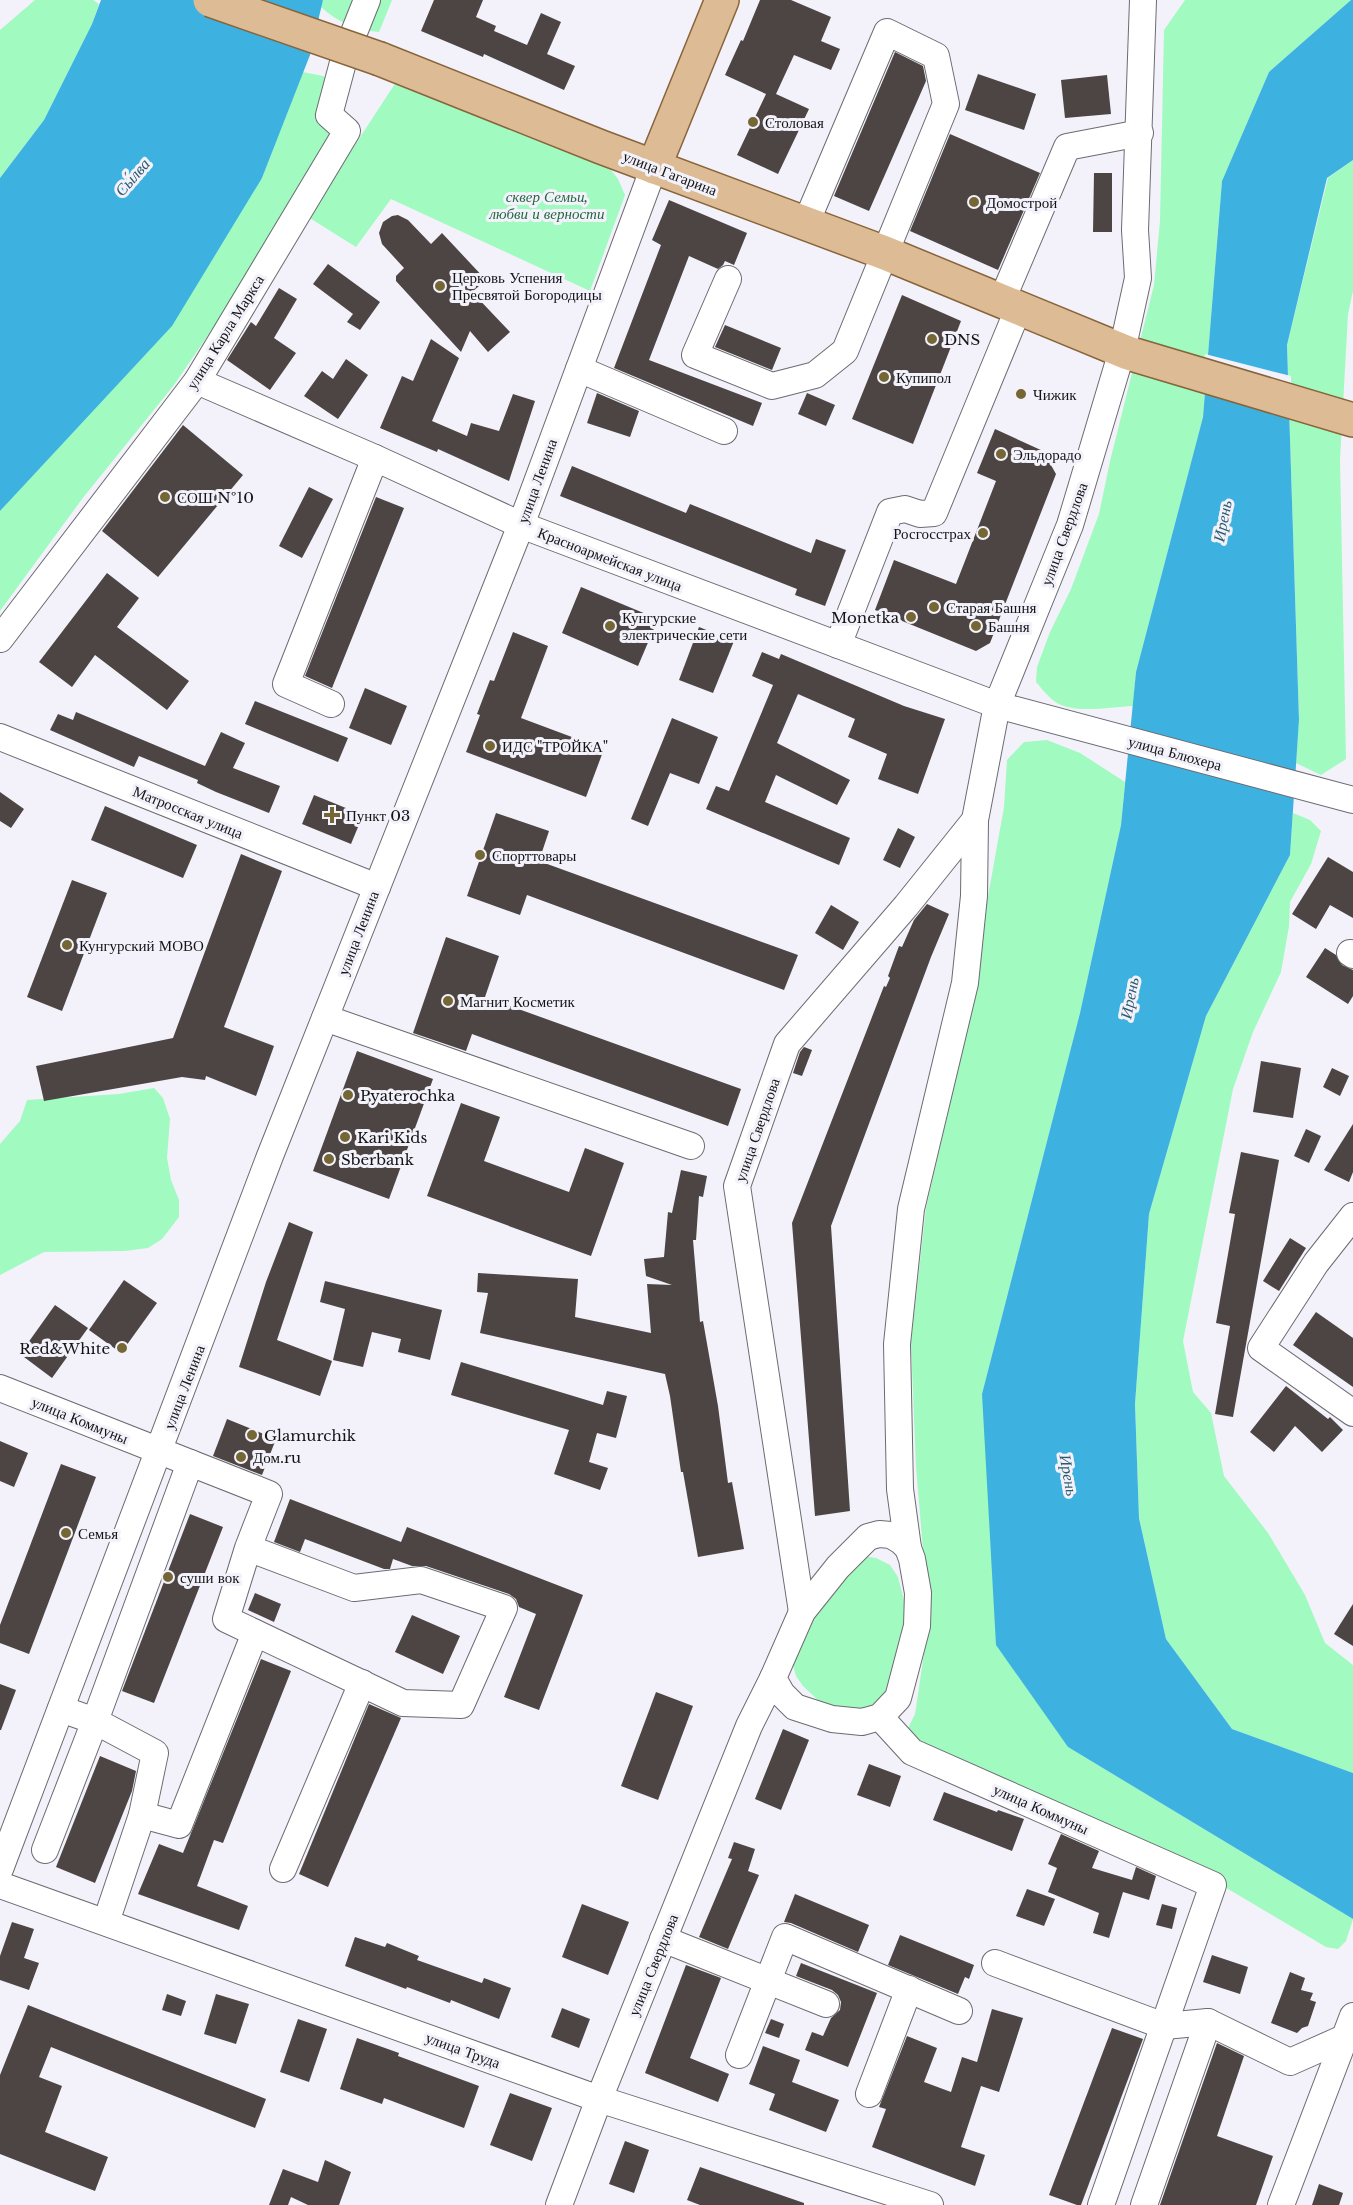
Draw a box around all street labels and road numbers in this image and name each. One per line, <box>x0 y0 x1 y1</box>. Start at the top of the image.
street label: улица Гагарина <box>620 146 720 200</box>
street label: улица Карла Маркса <box>182 271 268 393</box>
street label: улица Ленина <box>513 436 561 526</box>
street label: улица Свердлова <box>1037 479 1092 588</box>
street label: Красноармейская улица <box>535 523 685 595</box>
street label: улица Блюхера <box>1126 731 1224 775</box>
street label: Матросская улица <box>130 781 246 843</box>
street label: улица Ленина <box>333 888 383 978</box>
street label: улица Свердлова <box>730 1075 784 1184</box>
street label: улица Ленина <box>159 1342 209 1432</box>
street label: улица Коммуны <box>29 1392 131 1448</box>
street label: улица Коммуны <box>990 1779 1092 1839</box>
street label: улица Свердлова <box>624 1911 682 2019</box>
street label: улица Труда <box>423 2028 503 2072</box>

